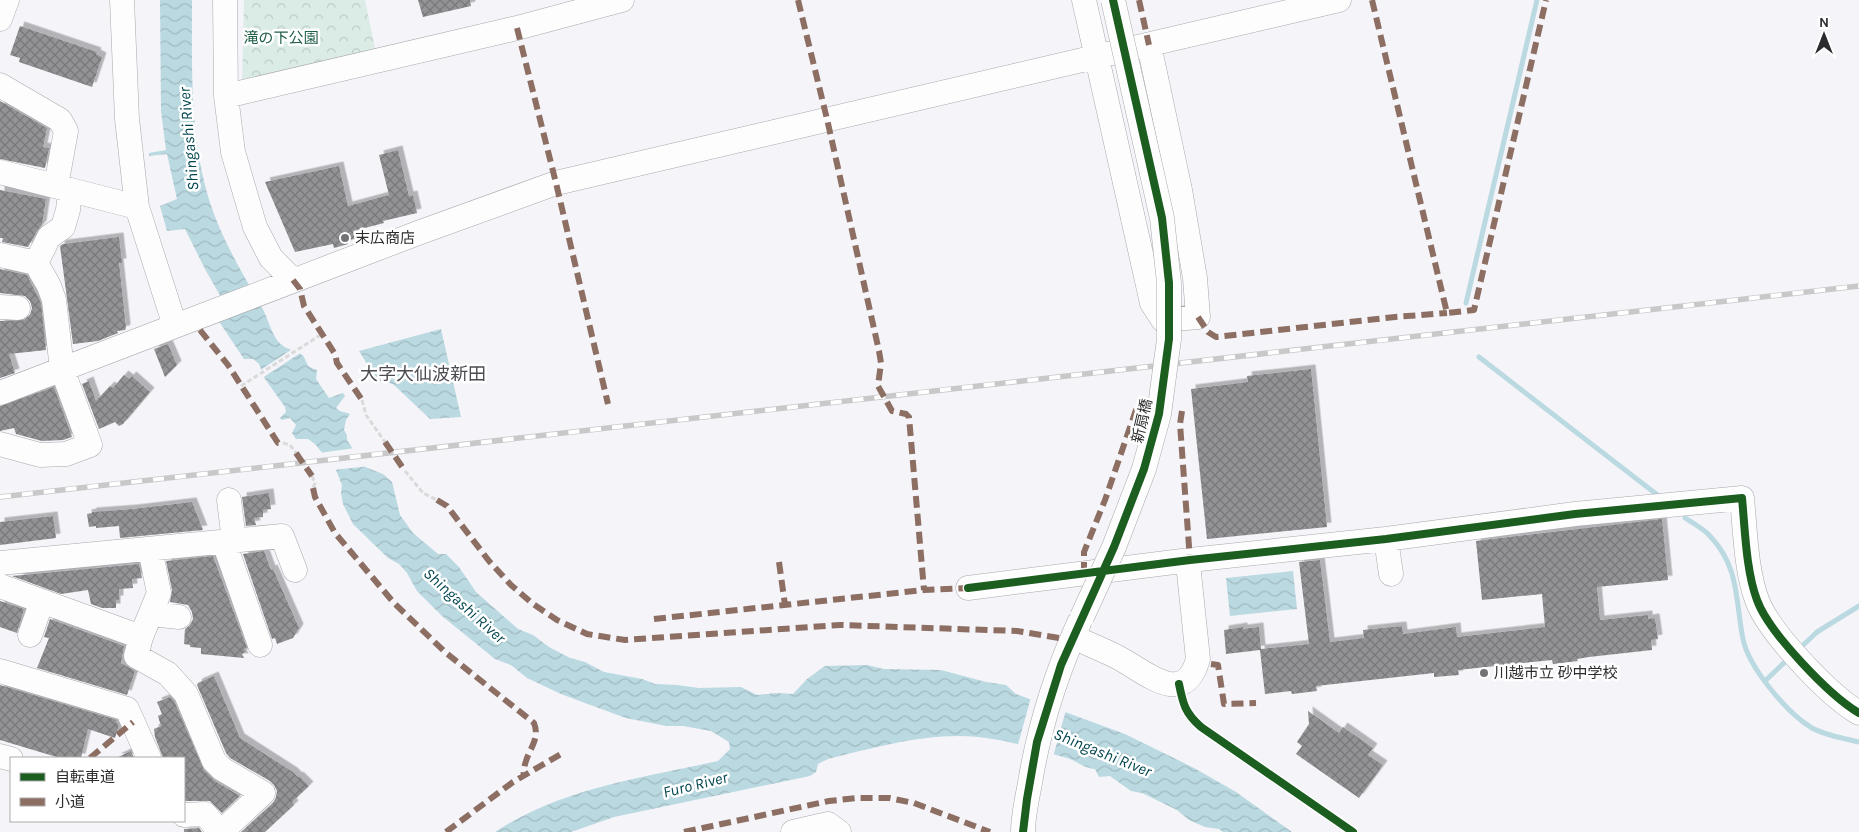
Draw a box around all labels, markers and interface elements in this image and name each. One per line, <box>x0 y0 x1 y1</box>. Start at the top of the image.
north arrow <box>1799 10 1849 60</box>
text: N <box>1819 14 1829 31</box>
park label: 滝の下公園 <box>243 29 319 47</box>
water label: Shingashi River <box>174 86 202 192</box>
place label: 末広商店 <box>355 229 415 247</box>
marker: 末広商店 <box>339 232 351 244</box>
district label: 大字大仙波新田 <box>360 363 486 385</box>
street label: 新扇橋 <box>1128 397 1156 445</box>
water label: Shingashi River <box>420 564 510 648</box>
place label: 川越市立 砂中学校 <box>1494 664 1618 682</box>
marker: 川越市立 砂中学校 <box>1478 667 1490 679</box>
water label: Shingashi River <box>1051 724 1155 781</box>
legend <box>10 757 185 822</box>
water label: Furo River <box>661 767 730 802</box>
text: 自転車道 <box>55 768 115 786</box>
text: 小道 <box>55 793 85 811</box>

